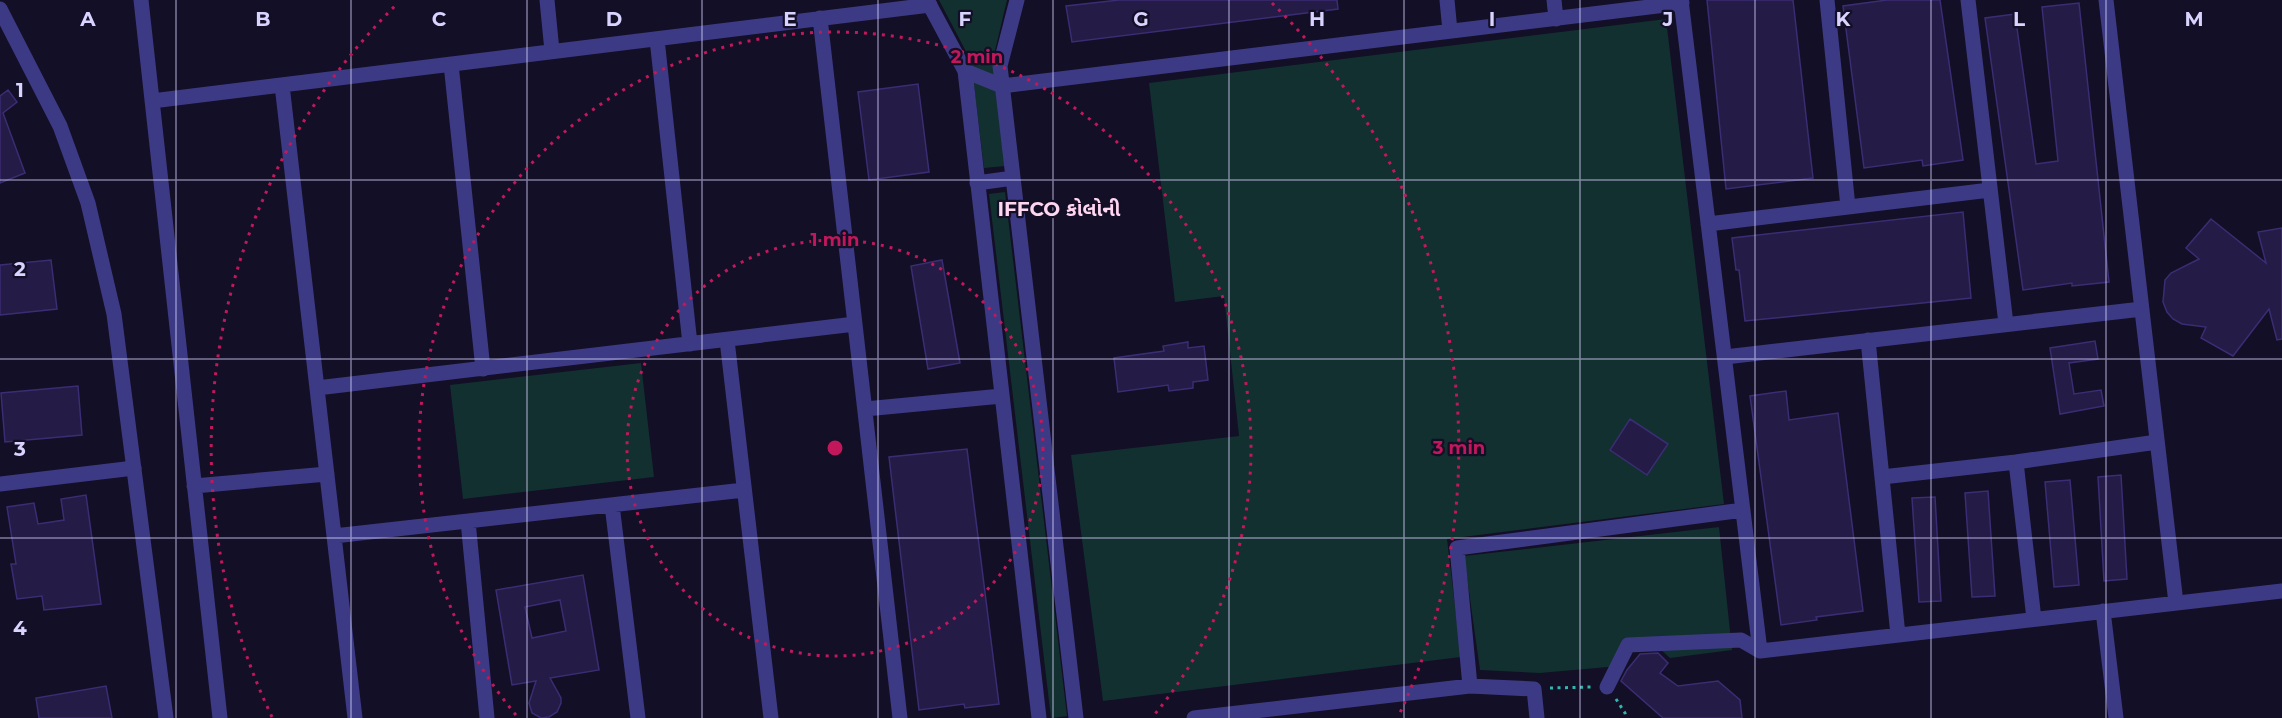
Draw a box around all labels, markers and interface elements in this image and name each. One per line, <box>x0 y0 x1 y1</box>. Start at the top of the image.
text: A <box>79 7 96 31</box>
text: B <box>255 7 271 31</box>
text: C <box>432 7 447 31</box>
text: D <box>606 7 622 31</box>
text: E <box>783 7 797 31</box>
text: F <box>959 7 972 31</box>
text: G <box>1133 7 1149 31</box>
text: H <box>1309 7 1325 31</box>
text: I <box>1489 7 1495 31</box>
text: J <box>1662 7 1673 31</box>
text: K <box>1836 7 1852 31</box>
text: L <box>2013 7 2025 31</box>
text: M <box>2184 7 2204 31</box>
text: 2 min <box>951 46 1003 68</box>
text: 1 <box>16 78 24 102</box>
district label: IFFCO કોલોની <box>998 197 1121 221</box>
text: 1 min <box>811 229 859 251</box>
text: 2 <box>14 257 26 281</box>
text: 3 <box>13 437 26 461</box>
text: 3 min <box>1432 437 1485 459</box>
centre of rings <box>825 438 845 458</box>
text: 4 <box>13 616 27 640</box>

